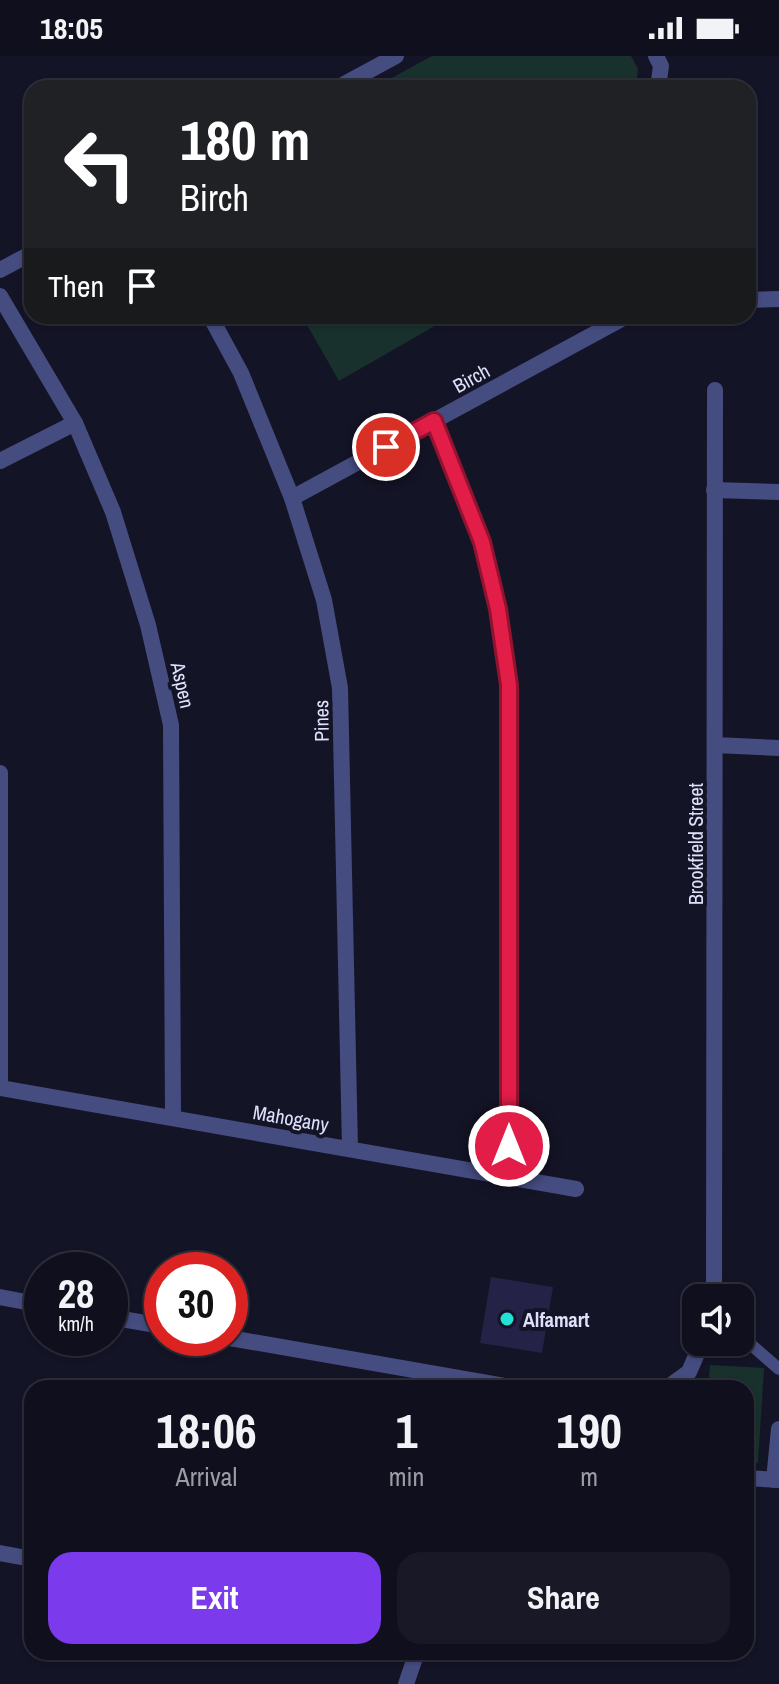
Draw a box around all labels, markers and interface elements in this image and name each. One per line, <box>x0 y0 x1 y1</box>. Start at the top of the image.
text: 18:05 <box>40 8 103 48</box>
text: 180 m <box>180 102 310 177</box>
icon: left <box>48 112 152 216</box>
text: Birch <box>180 174 249 222</box>
icon: arrive <box>120 264 164 308</box>
text: Then <box>48 266 104 306</box>
street label: Birch <box>448 357 494 399</box>
pin <box>352 413 420 481</box>
icon: arrive <box>364 425 408 469</box>
street label: Aspen <box>164 658 201 711</box>
street label: Pines <box>307 700 335 742</box>
street label: Brookfield Street <box>682 782 709 905</box>
street label: Mahogany <box>251 1098 332 1138</box>
position arrow <box>467 1104 551 1188</box>
speed limit sign: 30 <box>144 1252 248 1356</box>
text: 28 <box>58 1267 94 1320</box>
map controls <box>682 1284 754 1356</box>
button: sound <box>682 1284 754 1356</box>
place label: Alfamart <box>523 1306 590 1333</box>
text: km/h <box>58 1310 94 1337</box>
marker: Alfamart <box>498 1310 516 1328</box>
text: 18:06 <box>156 1398 257 1463</box>
text: 1 <box>396 1398 417 1463</box>
text: 190 <box>556 1398 622 1463</box>
text: Arrival <box>176 1459 237 1494</box>
text: min <box>389 1459 424 1494</box>
text: m <box>580 1459 598 1494</box>
button: Exit <box>48 1552 381 1644</box>
button: Share <box>397 1552 730 1644</box>

